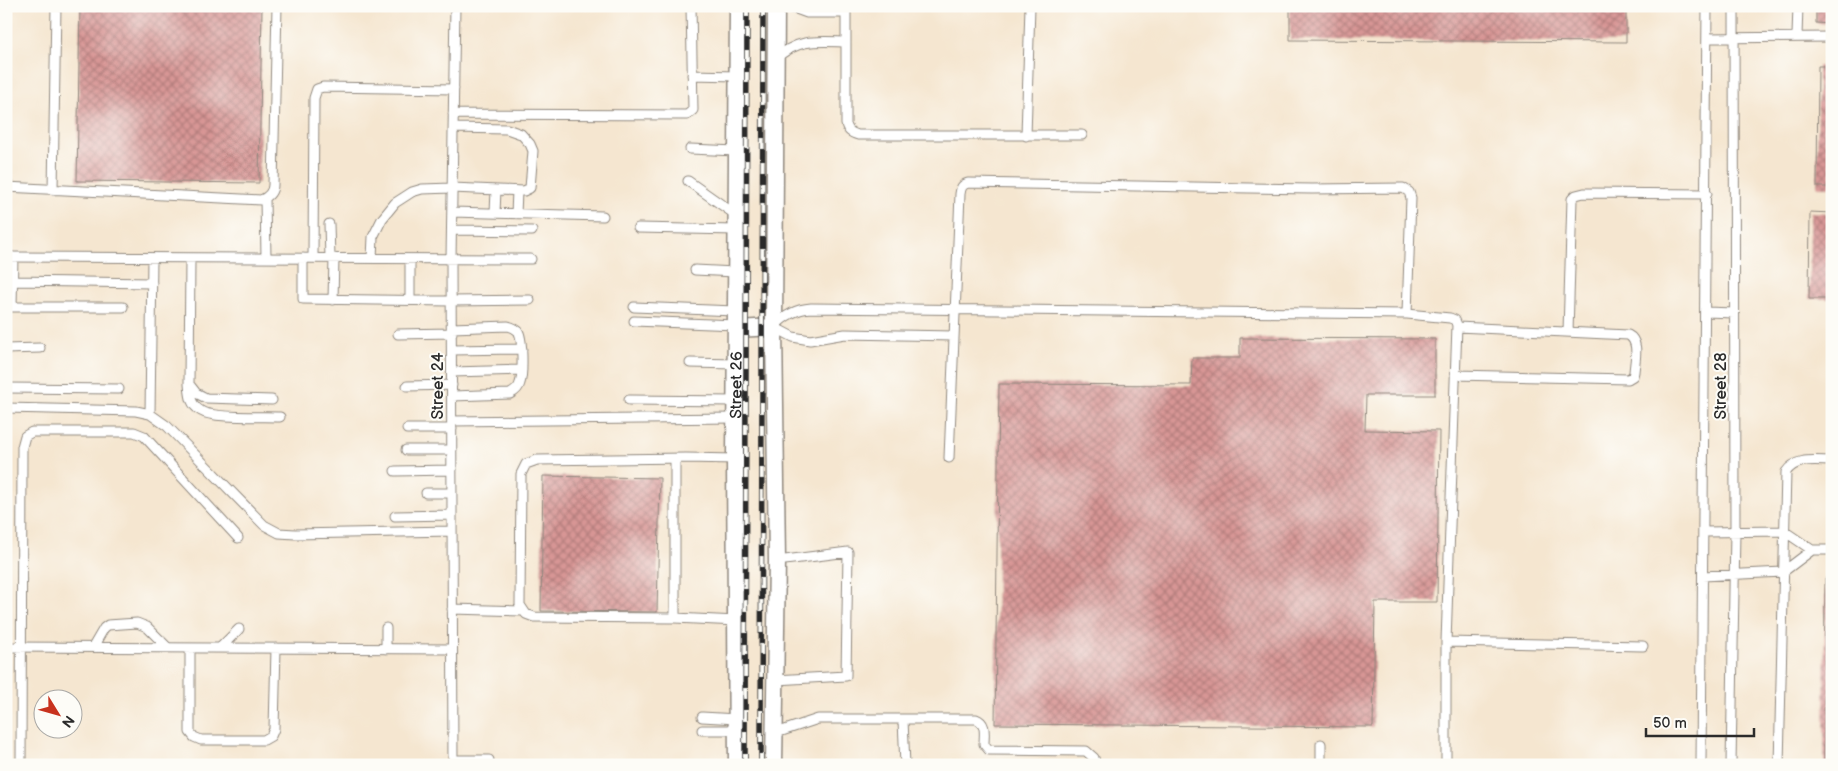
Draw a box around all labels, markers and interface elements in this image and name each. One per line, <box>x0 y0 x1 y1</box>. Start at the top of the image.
street label: Street 26 <box>727 351 747 419</box>
street label: Street 24 <box>429 352 448 420</box>
street label: Street 28 <box>1712 352 1731 420</box>
north arrow <box>32 688 82 738</box>
scale bar <box>1646 706 1753 738</box>
text: N <box>58 712 78 731</box>
text: 50 m <box>1653 714 1687 733</box>

